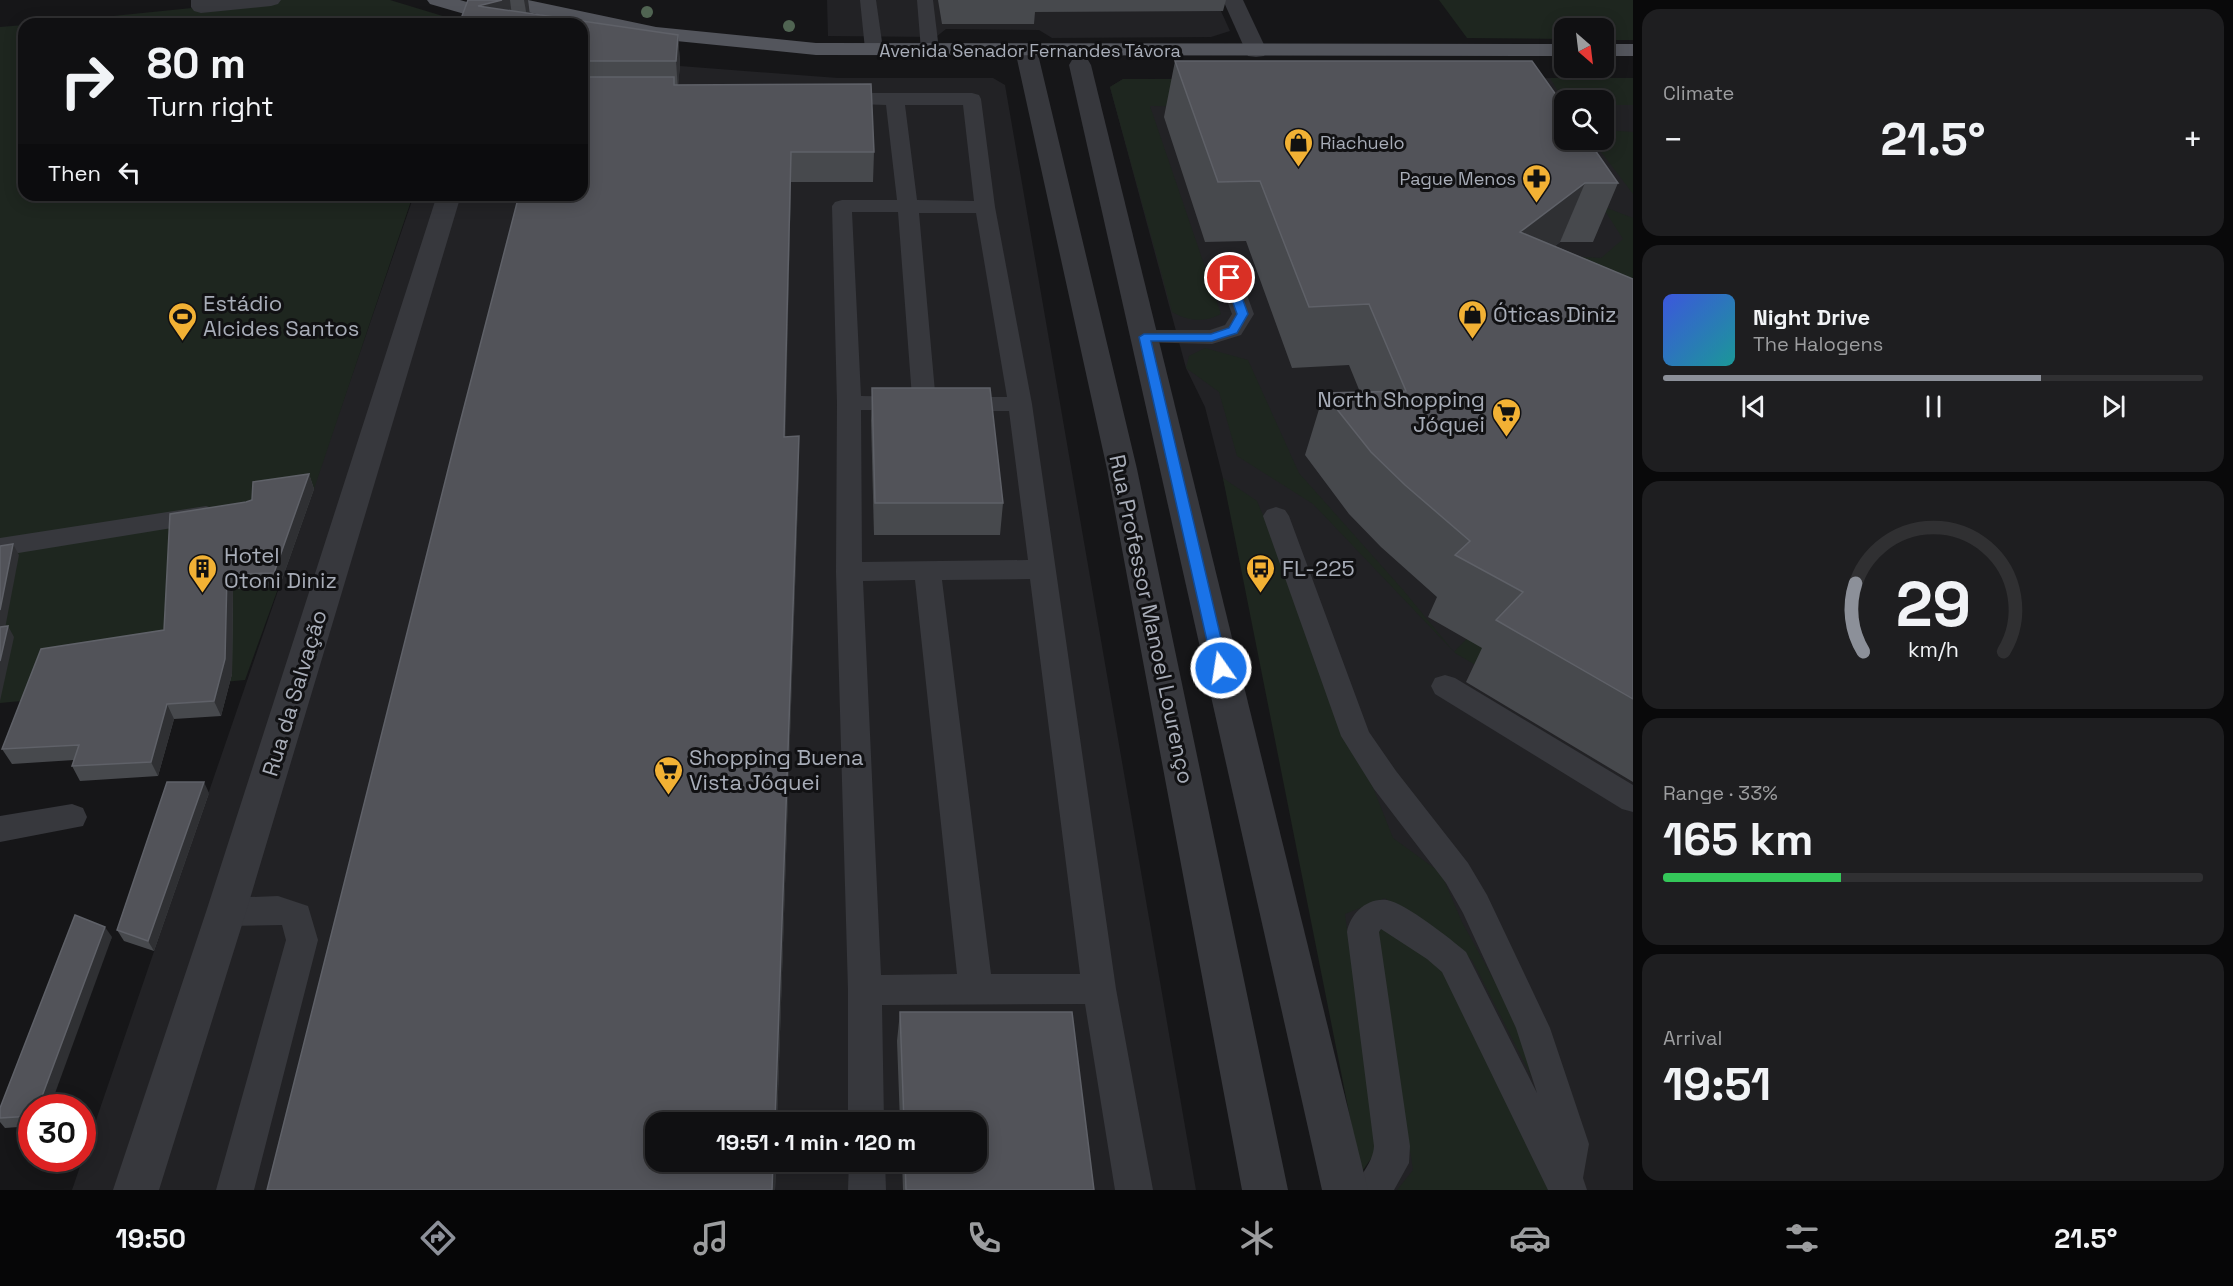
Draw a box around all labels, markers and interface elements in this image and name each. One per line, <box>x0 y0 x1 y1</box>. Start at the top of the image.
north arrow <box>1554 18 1614 78</box>
map controls <box>1554 18 1614 150</box>
text: 80 m <box>147 37 246 90</box>
street label: Avenida Senador Fernandes Távora <box>879 39 1181 62</box>
icon: right <box>48 42 126 120</box>
text: Climate <box>1663 80 1734 106</box>
text: Turn right <box>147 89 274 124</box>
button: search <box>1554 90 1614 150</box>
text: 21.5° <box>1880 111 1986 168</box>
text: − <box>1663 119 1683 161</box>
text: + <box>2183 119 2203 161</box>
shop icon: Riachuelo <box>1283 126 1315 168</box>
place label: Riachuelo <box>1320 131 1405 154</box>
icon: left <box>113 156 146 189</box>
text: Then <box>48 159 101 187</box>
pharmacy icon: Pague Menos <box>1521 162 1553 204</box>
place label: Pague Menos <box>1400 167 1516 190</box>
pin <box>1204 252 1255 303</box>
icon: arrive <box>1213 261 1246 294</box>
place label: Estádio Alcides Santos <box>203 289 359 342</box>
shop icon: Óticas Diniz <box>1456 298 1488 340</box>
sports icon: Estádio Alcides Santos <box>166 300 198 342</box>
place label: Óticas Diniz <box>1493 300 1617 328</box>
text: Night Drive <box>1753 303 1870 331</box>
text: The Halogens <box>1753 331 1883 357</box>
place label: North Shopping Jóquei <box>1317 385 1485 438</box>
icon: previous <box>1737 390 1770 423</box>
icon: pause <box>1917 390 1950 423</box>
icon: next <box>2097 390 2130 423</box>
supermarket icon: North Shopping Jóquei <box>1490 396 1522 438</box>
street label: Rua Professor Manoel Lourenço <box>1103 452 1201 786</box>
place label: Hotel Otoni Diniz <box>224 541 337 594</box>
building icon: Hotel Otoni Diniz <box>187 552 219 594</box>
bus stop icon: FL-225 <box>1245 552 1277 594</box>
place label: FL-225 <box>1282 554 1355 582</box>
text: 29 <box>1895 565 1971 644</box>
street label: Rua da Salvação <box>255 606 333 780</box>
position arrow <box>1189 636 1253 700</box>
text: km/h <box>1907 636 1959 663</box>
place label: Shopping Buena Vista Jóquei <box>689 743 864 796</box>
supermarket icon: Shopping Buena Vista Jóquei <box>652 754 684 796</box>
text: Range · 33% <box>1663 780 1778 806</box>
text: 165 km <box>1663 811 1813 868</box>
text: Arrival <box>1663 1025 1722 1051</box>
text: 19:51 <box>1663 1056 1771 1113</box>
speed limit sign: 30 <box>18 1094 96 1172</box>
text: 19:51 · 1 min · 120 m <box>716 1128 916 1156</box>
icon: directions <box>417 1217 459 1259</box>
icon: music <box>690 1217 732 1259</box>
icon: phone <box>963 1217 1005 1259</box>
icon: climate <box>1236 1217 1278 1259</box>
icon: car <box>1509 1217 1551 1259</box>
icon: filters <box>1781 1217 1823 1259</box>
text: 19:50 <box>115 1221 186 1256</box>
text: 21.5° <box>2054 1221 2117 1256</box>

